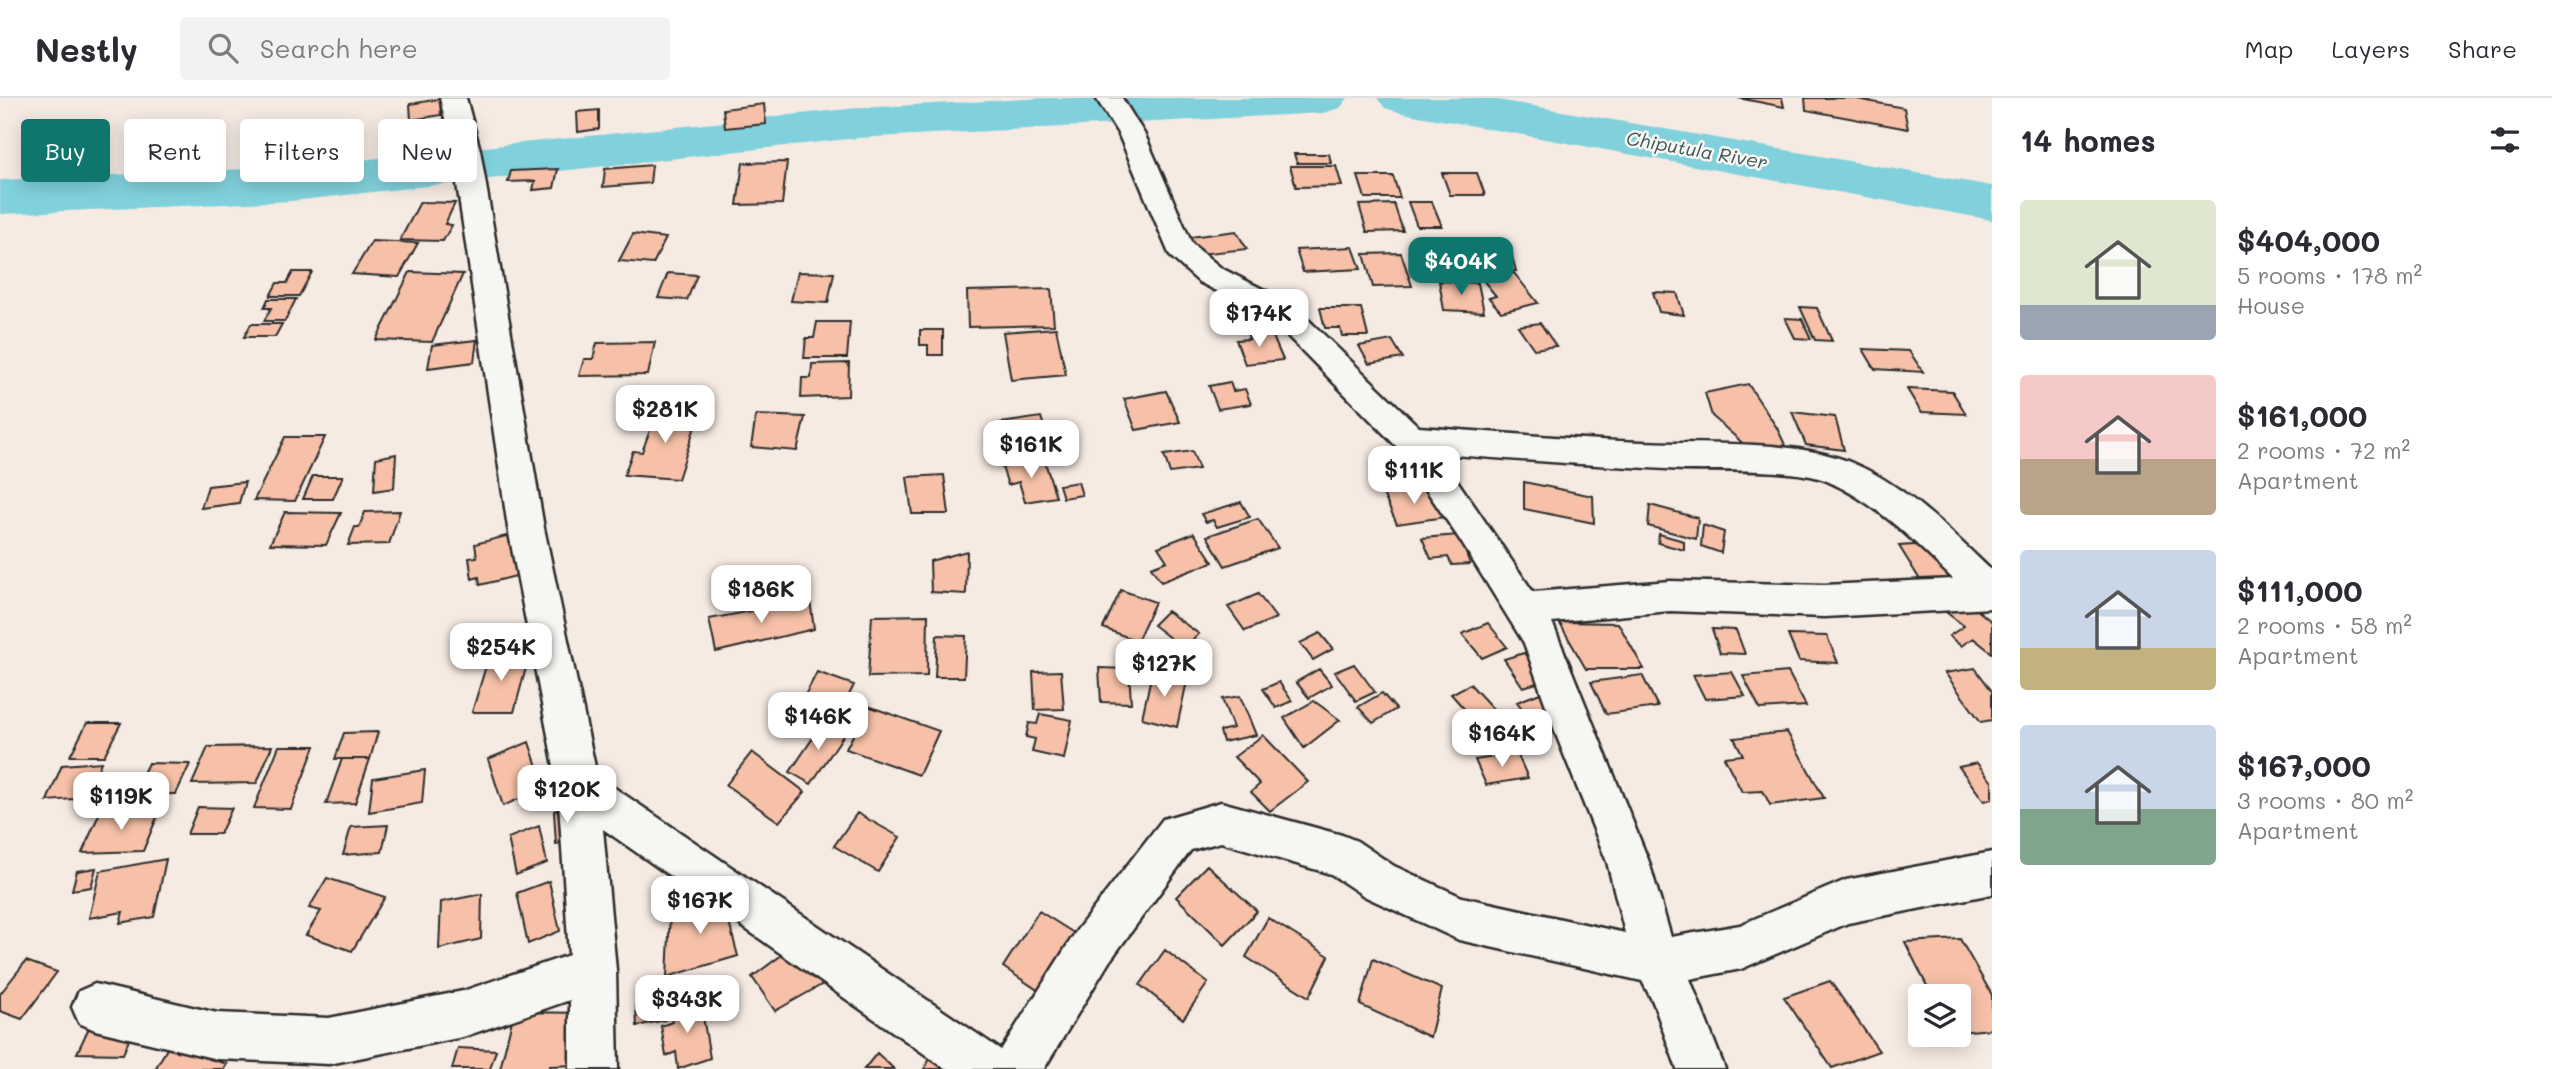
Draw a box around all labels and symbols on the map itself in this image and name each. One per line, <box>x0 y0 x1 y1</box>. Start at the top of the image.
water label: Chiputula River <box>1625 125 1770 174</box>
pin: $404K <box>1412 238 1510 297</box>
pin: $174K <box>1210 289 1308 349</box>
pin: $281K <box>616 386 714 445</box>
pin: $161K <box>982 420 1080 480</box>
pin: $111K <box>1365 446 1463 506</box>
pin: $186K <box>712 566 810 625</box>
pin: $254K <box>452 624 550 683</box>
pin: $127K <box>1115 640 1213 699</box>
pin: $146K <box>769 692 867 752</box>
pin: $164K <box>1453 710 1551 769</box>
pin: $120K <box>518 766 616 825</box>
pin: $119K <box>72 772 170 832</box>
pin: $167K <box>651 876 749 936</box>
pin: $343K <box>638 976 736 1035</box>

